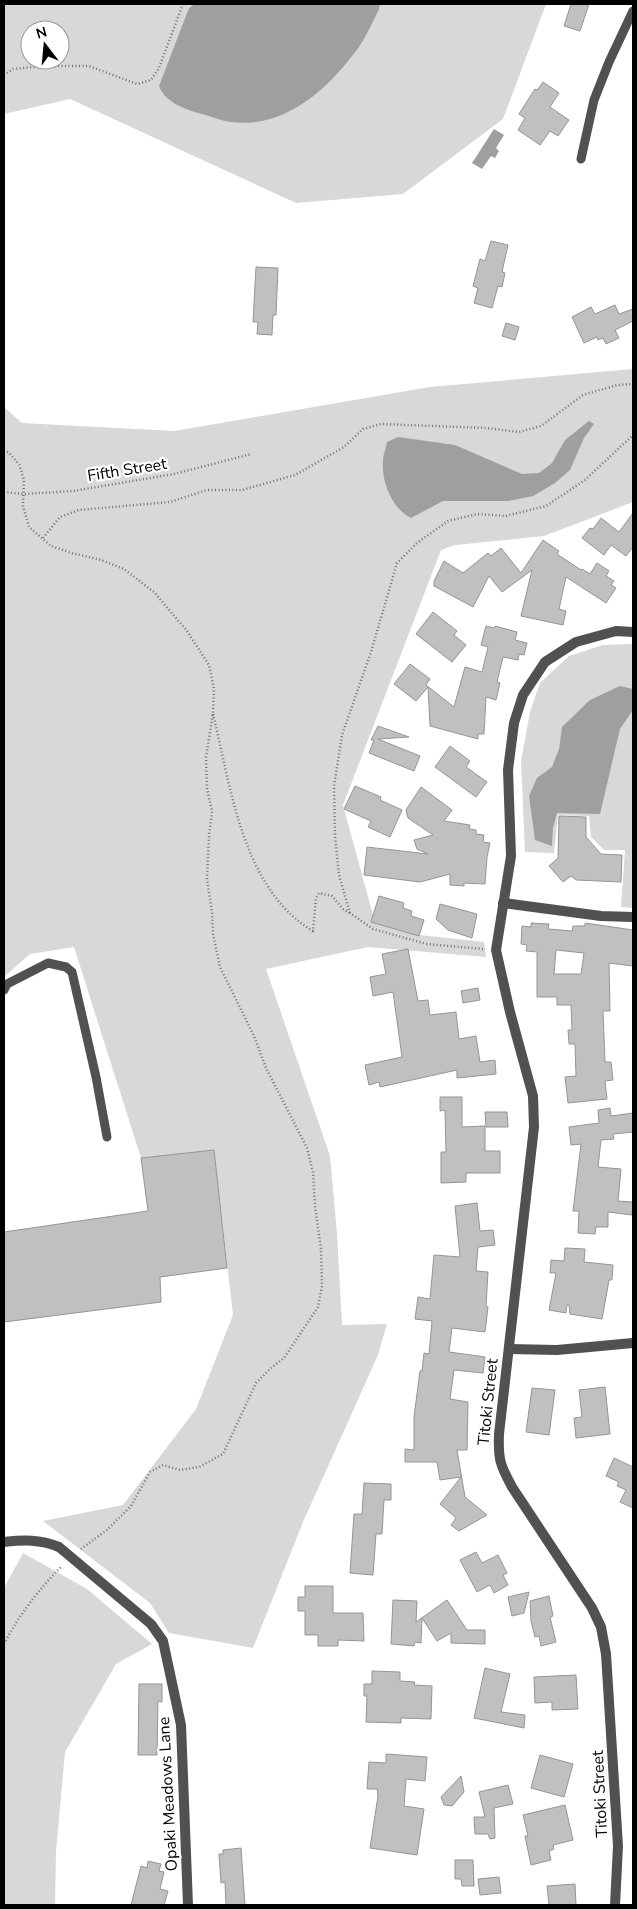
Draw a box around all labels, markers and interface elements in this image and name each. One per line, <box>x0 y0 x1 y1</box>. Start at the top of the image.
north arrow <box>20 20 70 70</box>
text: N <box>34 22 49 44</box>
street label: Fifth Street <box>86 453 169 487</box>
street label: Titoki Street <box>473 1357 504 1447</box>
street label: Opaki Meadows Lane <box>153 1716 183 1872</box>
street label: Titoki Street <box>587 1749 613 1838</box>

